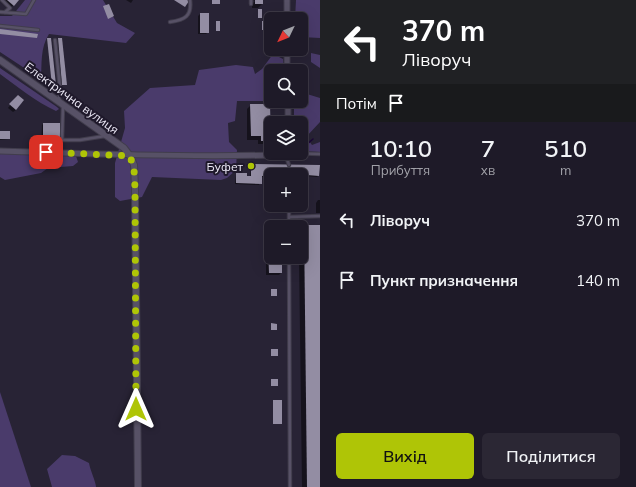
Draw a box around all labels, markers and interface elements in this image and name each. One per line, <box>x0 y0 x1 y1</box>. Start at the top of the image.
north arrow <box>264 12 308 56</box>
map controls <box>264 12 308 264</box>
text: 370 m <box>402 13 485 48</box>
icon: left <box>336 16 388 68</box>
text: Ліворуч <box>402 48 471 71</box>
street label: Електрична вулиця <box>22 59 122 137</box>
button: search <box>264 64 308 108</box>
icon: arrive <box>385 92 407 114</box>
text: Потім <box>336 94 377 113</box>
button: layers <box>264 116 308 160</box>
text: 10:10 <box>369 133 432 163</box>
text: 7 <box>481 133 495 163</box>
text: 510 <box>544 133 587 163</box>
pin <box>29 135 63 169</box>
icon: arrive <box>35 141 57 163</box>
place label: Буфет <box>206 159 244 174</box>
marker: Буфет <box>246 161 256 171</box>
text: Прибуття <box>371 162 430 178</box>
text: хв <box>481 162 495 178</box>
text: m <box>560 162 571 178</box>
button: + <box>264 168 308 212</box>
icon: left <box>336 209 358 231</box>
text: Ліворуч <box>370 211 430 230</box>
text: 370 m <box>576 211 620 230</box>
button: − <box>264 220 308 264</box>
icon: arrive <box>336 269 358 291</box>
text: Пункт призначення <box>370 271 518 290</box>
text: 140 m <box>576 271 620 290</box>
position arrow <box>115 388 157 430</box>
button: Вихід <box>336 433 474 479</box>
button: Поділитися <box>482 433 620 479</box>

